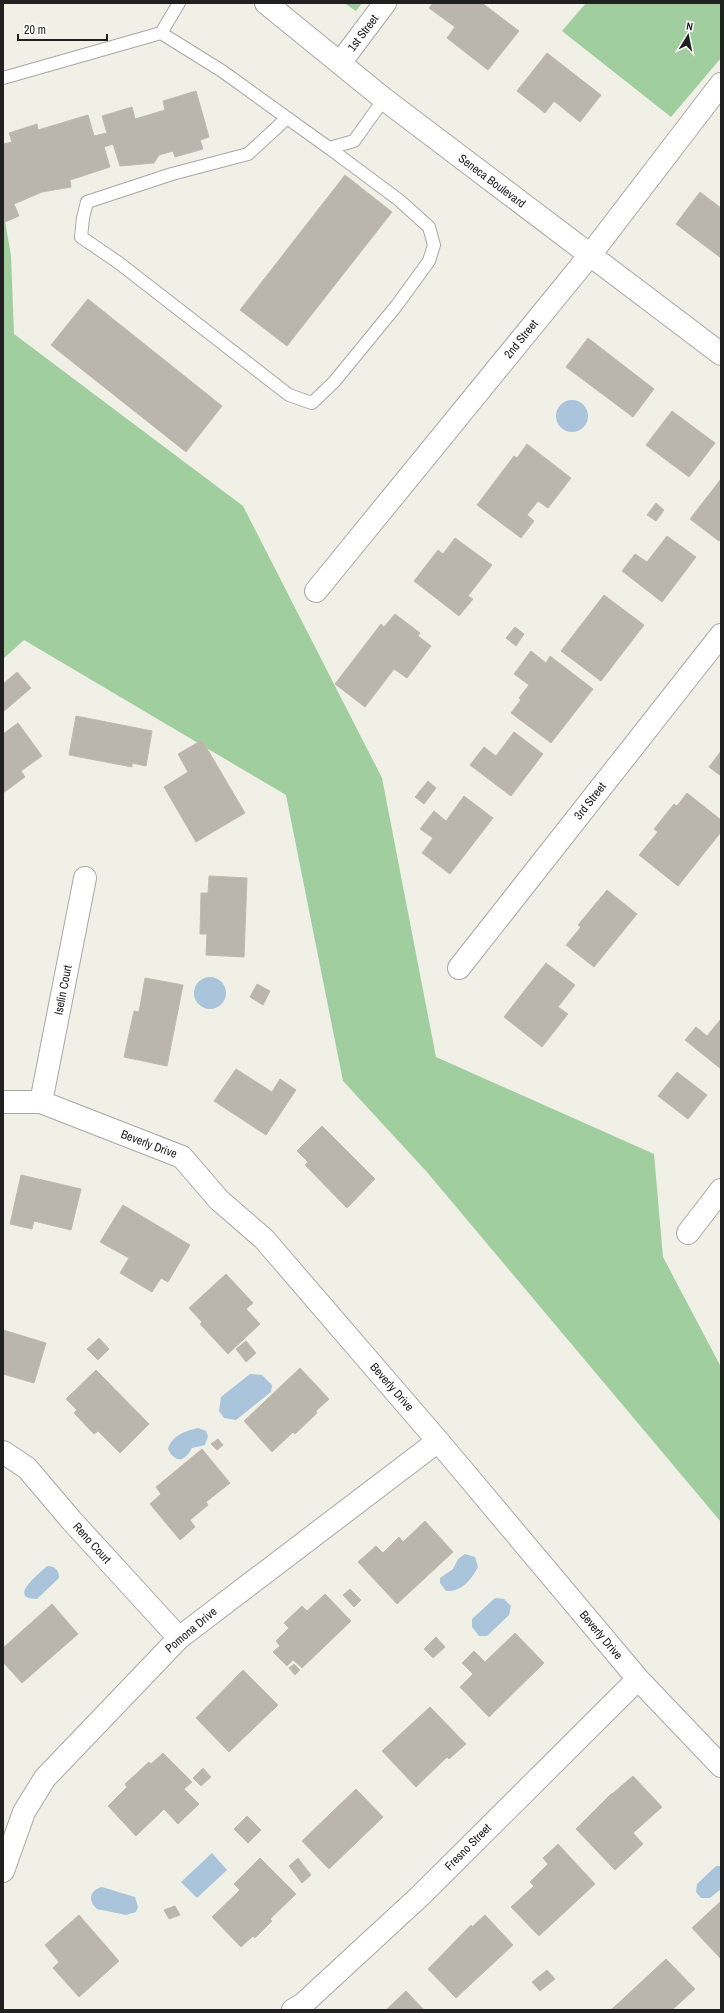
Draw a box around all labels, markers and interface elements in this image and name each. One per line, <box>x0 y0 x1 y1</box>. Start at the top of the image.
street label: 1st Street <box>344 11 382 55</box>
scale bar <box>18 16 107 42</box>
north arrow <box>668 16 708 56</box>
text: N <box>685 19 694 34</box>
text: 20 m <box>24 22 46 38</box>
street label: Seneca Boulevard <box>455 150 529 212</box>
street label: 2nd Street <box>500 316 542 362</box>
street label: 3rd Street <box>570 779 610 823</box>
street label: Iselin Court <box>50 964 76 1016</box>
street label: Beverly Drive <box>119 1126 179 1162</box>
street label: Beverly Drive <box>367 1359 417 1415</box>
street label: Reno Court <box>69 1519 115 1567</box>
street label: Pomona Drive <box>162 1604 220 1656</box>
street label: Beverly Drive <box>576 1607 626 1663</box>
street label: Fresno Street <box>441 1820 495 1874</box>

